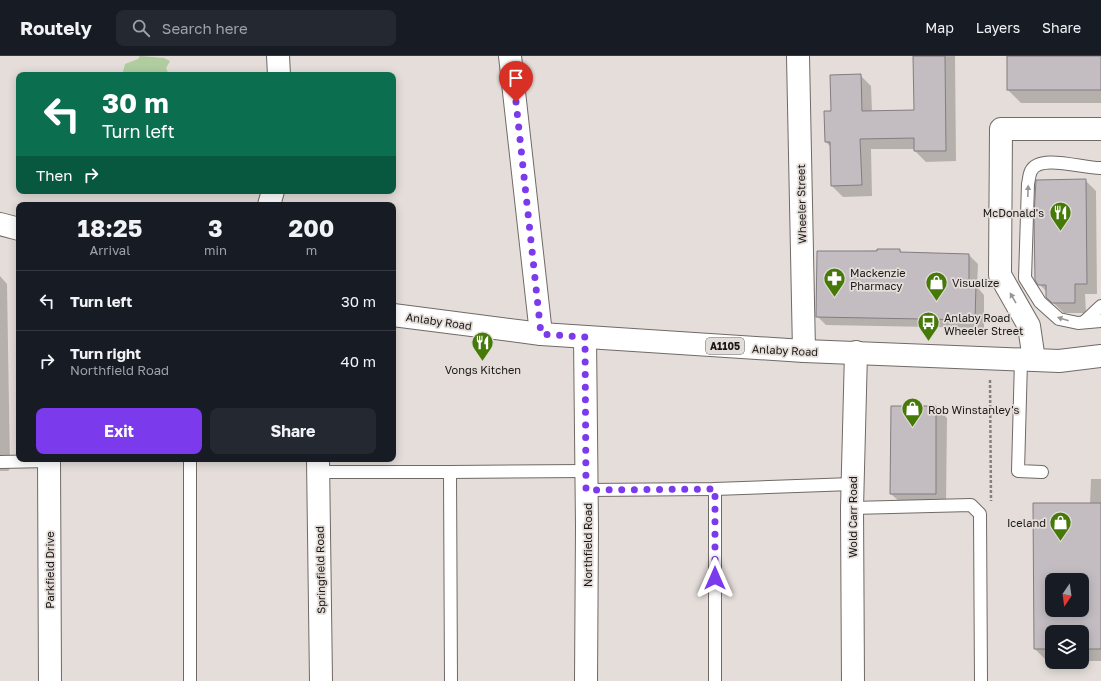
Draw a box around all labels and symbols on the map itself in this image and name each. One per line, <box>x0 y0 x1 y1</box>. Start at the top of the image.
pin <box>499 61 533 102</box>
street label: Wheeler Street <box>794 164 808 244</box>
one-way arrow <box>1024 185 1031 197</box>
restaurant icon: McDonald's <box>1047 199 1073 232</box>
place label: McDonald's <box>983 206 1044 219</box>
pharmacy icon: Mackenzie Pharmacy <box>822 265 848 298</box>
place label: Mackenzie Pharmacy <box>850 266 906 292</box>
shop icon: Visualize <box>923 269 949 302</box>
place label: Visualize <box>952 276 999 289</box>
one-way arrow <box>1010 292 1017 304</box>
street label: Anlaby Road <box>405 310 473 332</box>
bus stop icon: Anlaby Road Wheeler Street <box>915 310 941 343</box>
place label: Anlaby Road Wheeler Street <box>944 311 1023 337</box>
one-way arrow <box>1056 316 1068 322</box>
restaurant icon: Vongs Kitchen <box>470 330 496 363</box>
road number: A1105 <box>706 338 744 354</box>
street label: Anlaby Road <box>752 342 818 358</box>
place label: Vongs Kitchen <box>445 363 521 376</box>
shop icon: Rob Winstanley's <box>900 396 926 429</box>
place label: Rob Winstanley's <box>928 403 1020 416</box>
street label: Wold Carr Road <box>846 476 859 558</box>
street label: Northfield Road <box>581 503 594 587</box>
shop icon: Iceland <box>1048 509 1074 542</box>
place label: Iceland <box>1007 516 1046 529</box>
street label: Springfield Road <box>313 526 327 614</box>
street label: Parkfield Drive <box>43 531 56 609</box>
position arrow <box>694 557 736 599</box>
north arrow <box>1045 573 1089 617</box>

